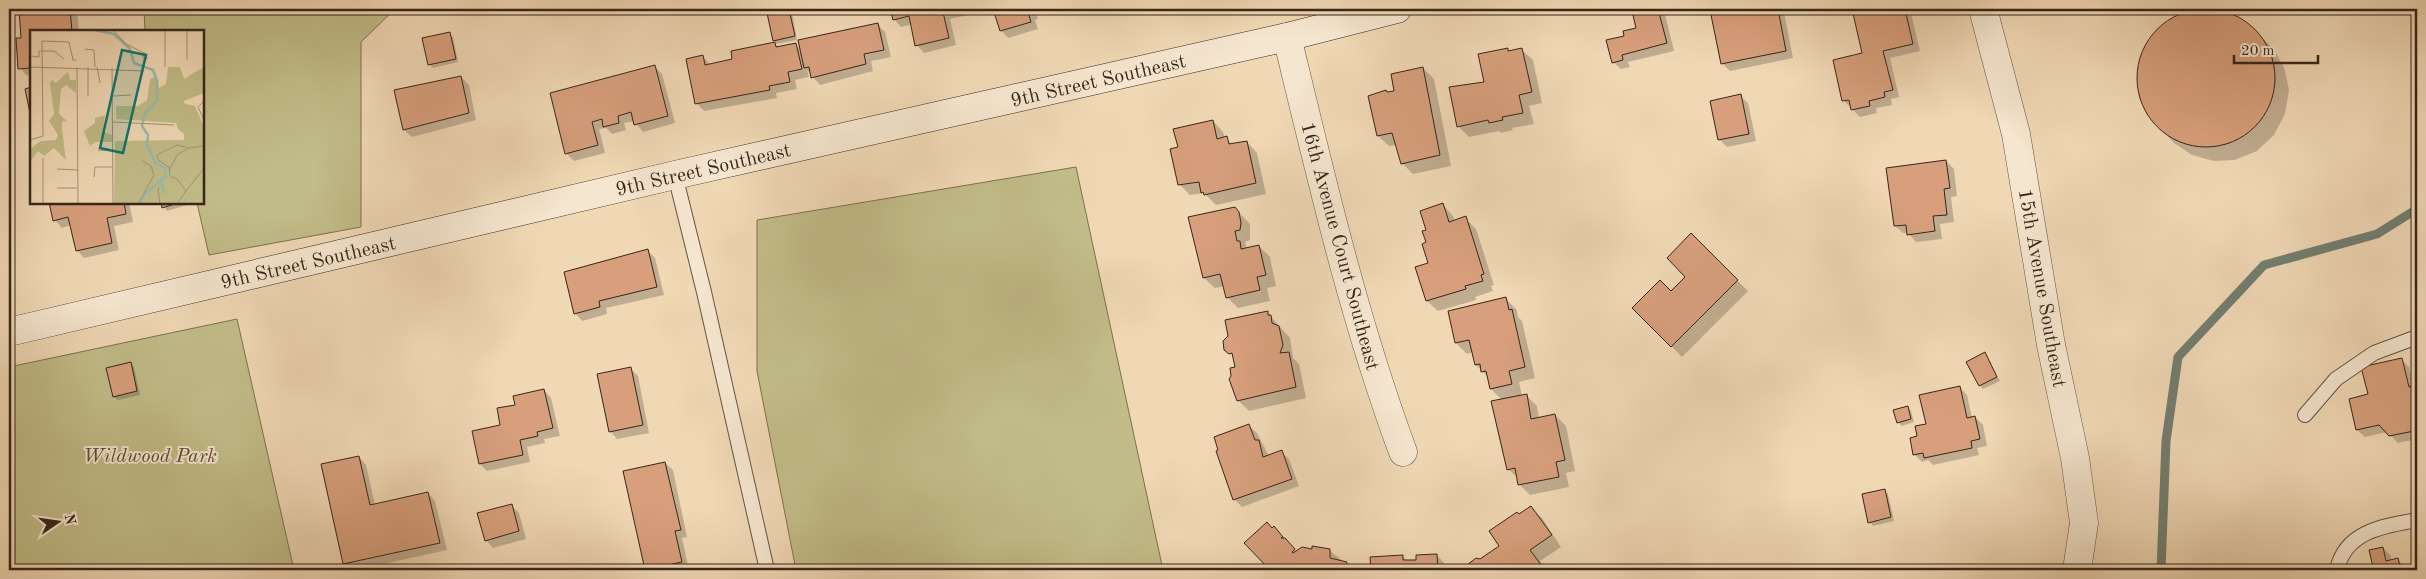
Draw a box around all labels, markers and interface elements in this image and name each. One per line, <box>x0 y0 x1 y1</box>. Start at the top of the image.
inset map <box>30 30 204 204</box>
scale bar <box>2234 32 2317 64</box>
text: 20 m <box>2241 44 2275 59</box>
street label: 9th Street Southeast <box>1009 52 1188 112</box>
street label: 16th Avenue Court Southeast <box>1296 120 1382 373</box>
street label: 9th Street Southeast <box>614 141 793 201</box>
street label: 15th Avenue Southeast <box>2014 187 2068 389</box>
street label: 9th Street Southeast <box>219 234 398 294</box>
park label: Wildwood Park <box>83 447 217 467</box>
north arrow <box>32 496 82 546</box>
text: N <box>62 513 78 526</box>

